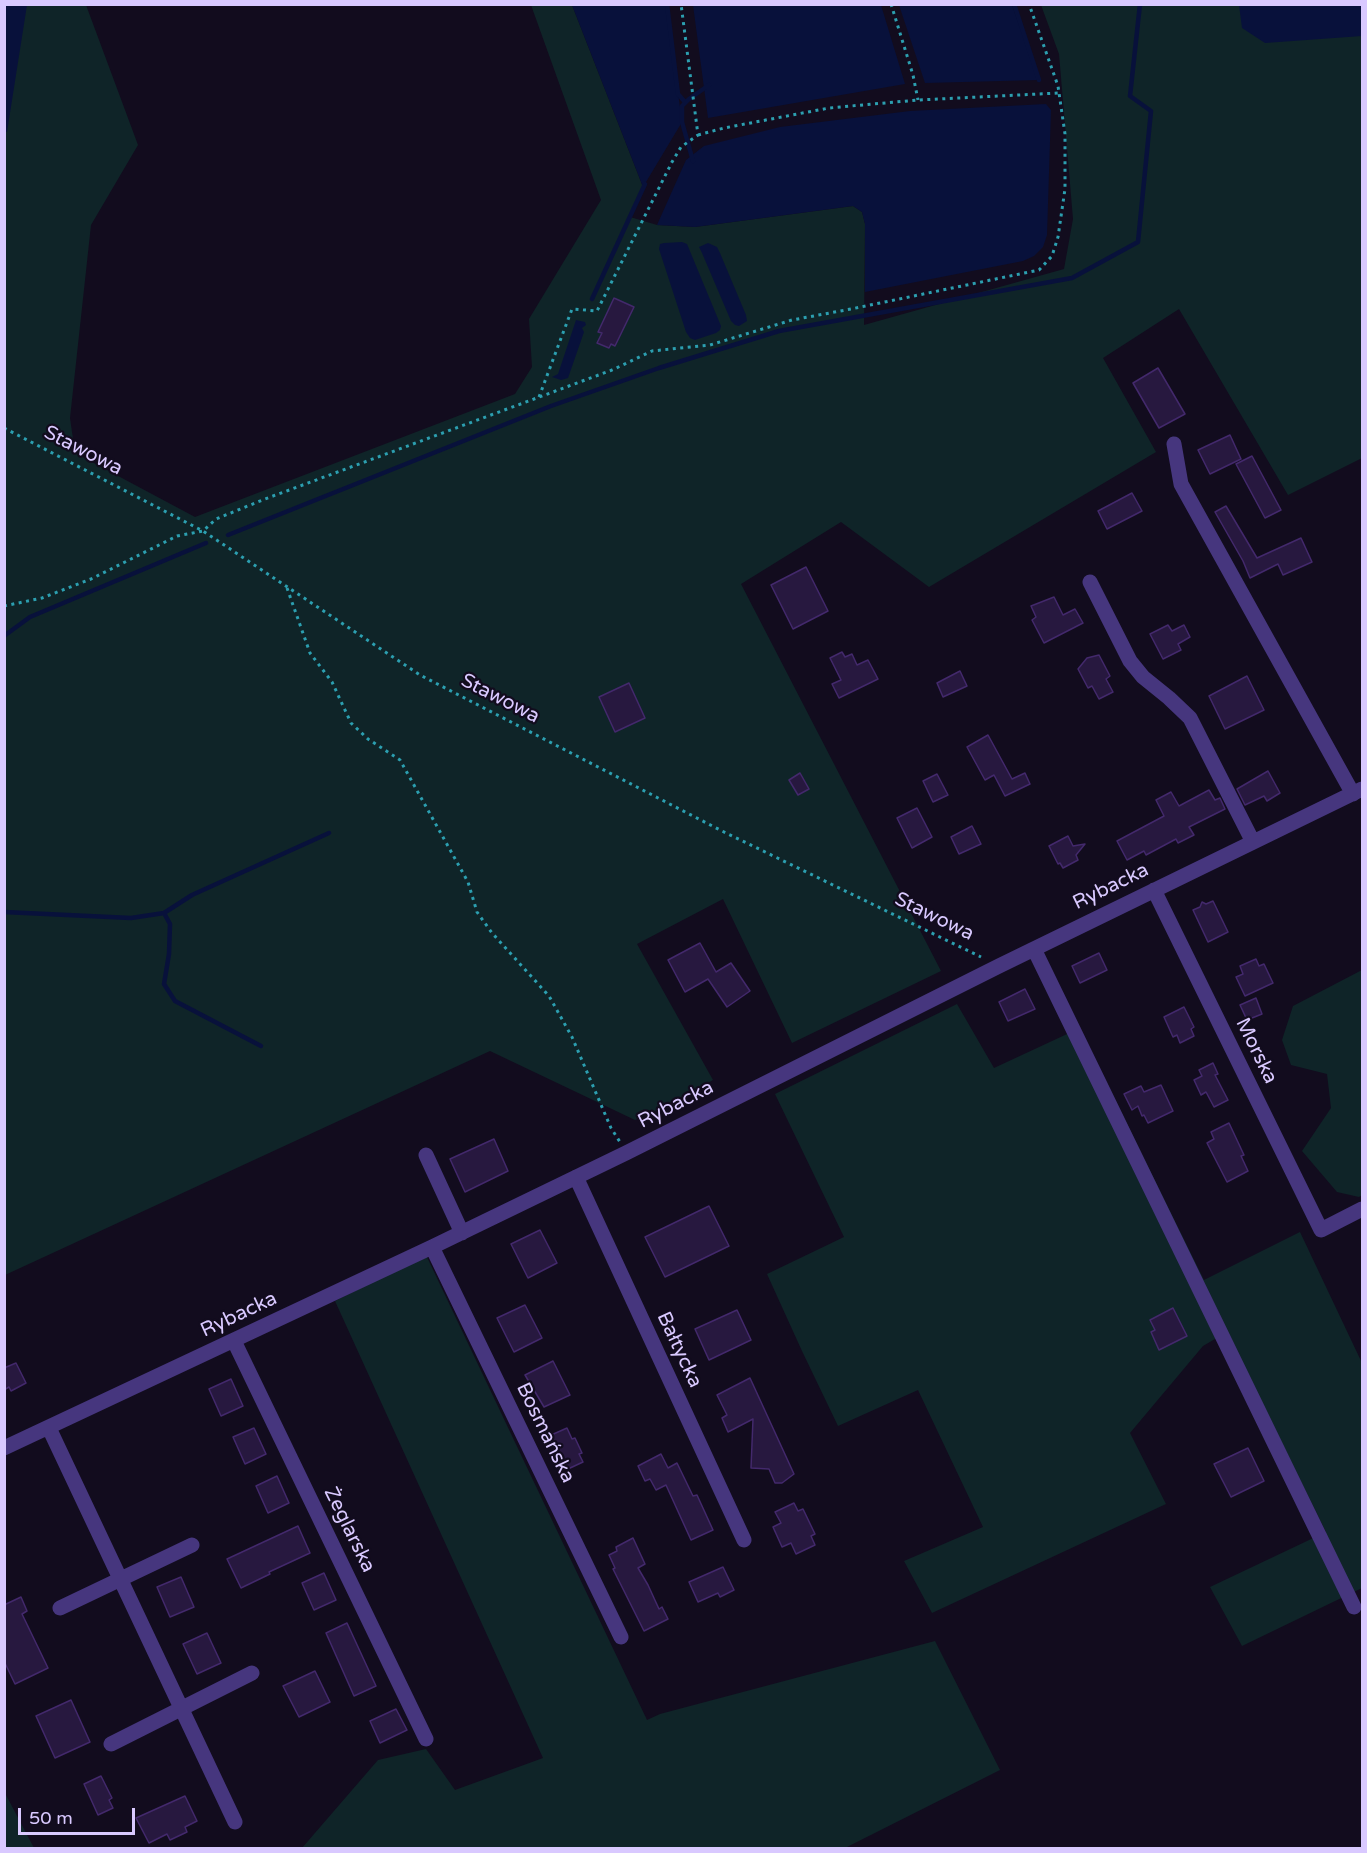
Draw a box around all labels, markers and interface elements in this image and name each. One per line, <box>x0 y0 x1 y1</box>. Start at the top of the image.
street label: Stawowa <box>40 421 126 481</box>
street label: Stawowa <box>457 669 543 729</box>
street label: Rybacka <box>1069 858 1153 916</box>
street label: Stawowa <box>890 888 978 946</box>
street label: Morska <box>1230 1014 1282 1088</box>
street label: Rybacka <box>634 1076 718 1134</box>
street label: Rybacka <box>197 1287 281 1343</box>
street label: Bałtycka <box>651 1308 707 1392</box>
street label: Bosmańska <box>510 1379 580 1487</box>
street label: Żeglarska <box>318 1483 380 1577</box>
scale bar <box>21 1796 138 1834</box>
text: 50 m <box>29 1807 73 1829</box>

